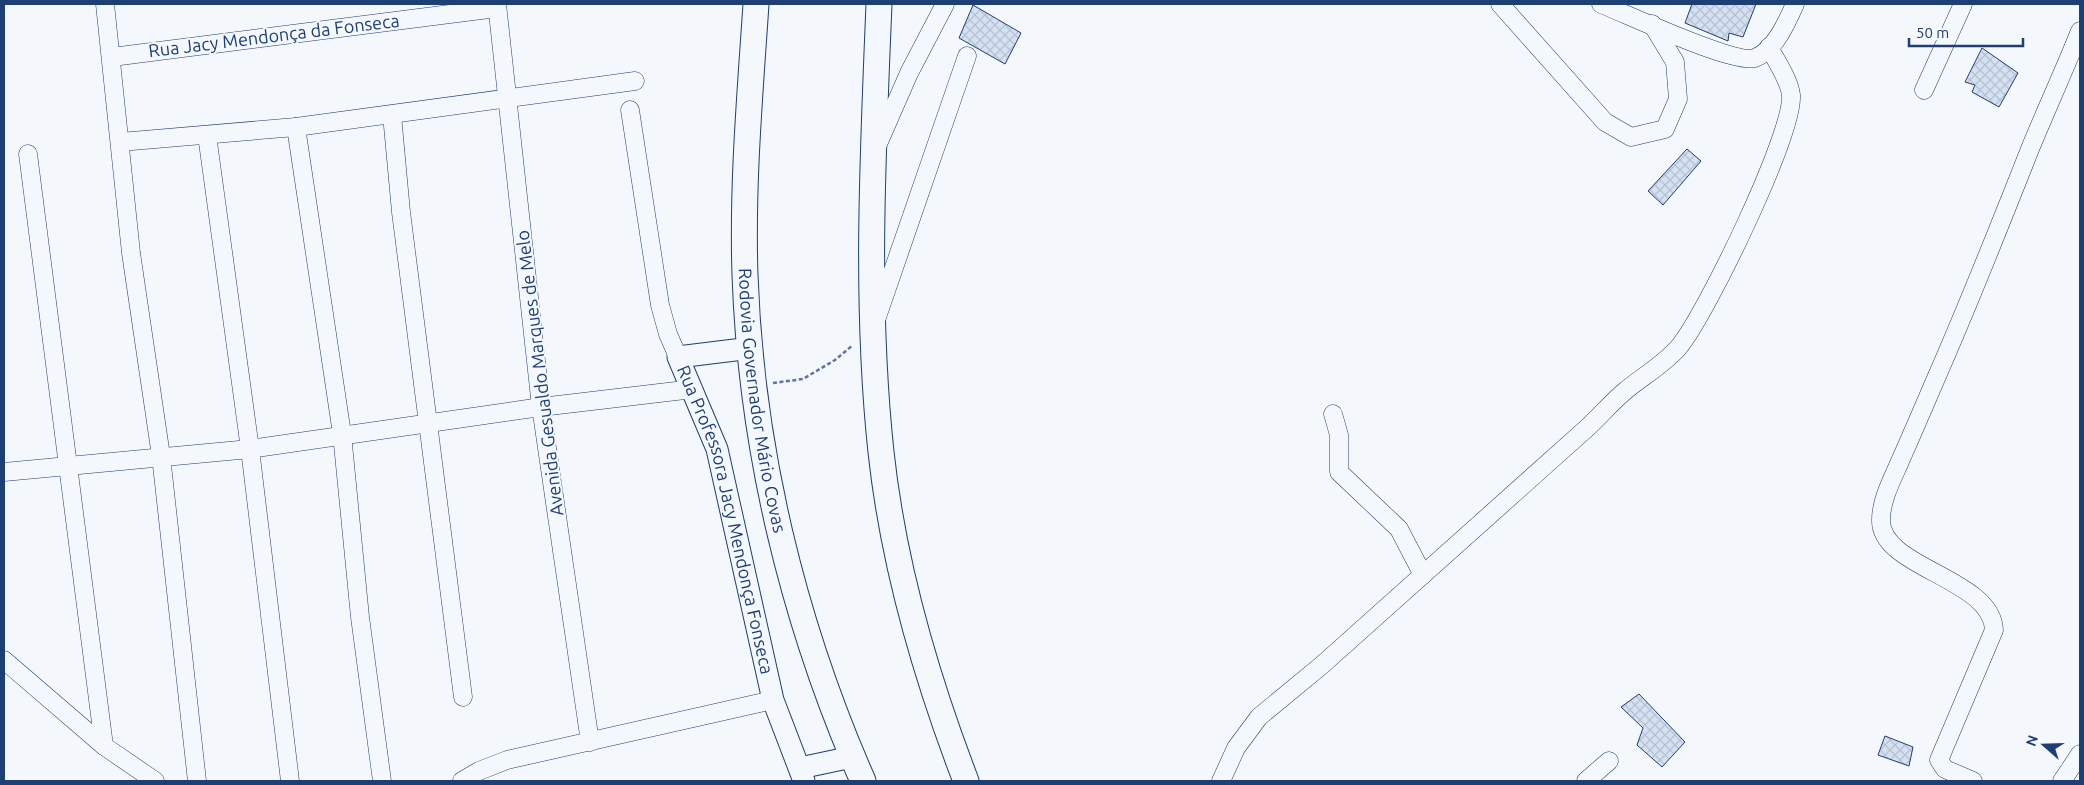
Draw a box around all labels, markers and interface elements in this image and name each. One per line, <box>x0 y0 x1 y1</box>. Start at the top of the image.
street label: Rua Jacy Mendonça da Fonseca <box>147 10 401 60</box>
scale bar <box>1909 15 2023 47</box>
text: 50 m <box>1916 24 1949 41</box>
street label: Avenida Gesualdo Marques de Melo <box>512 229 566 517</box>
street label: Rodovia Governador Mário Covas <box>736 268 791 535</box>
street label: Rua Professora Jacy Mendonça Fonseca <box>674 362 778 676</box>
north arrow <box>2019 720 2069 770</box>
text: N <box>2022 733 2041 748</box>

